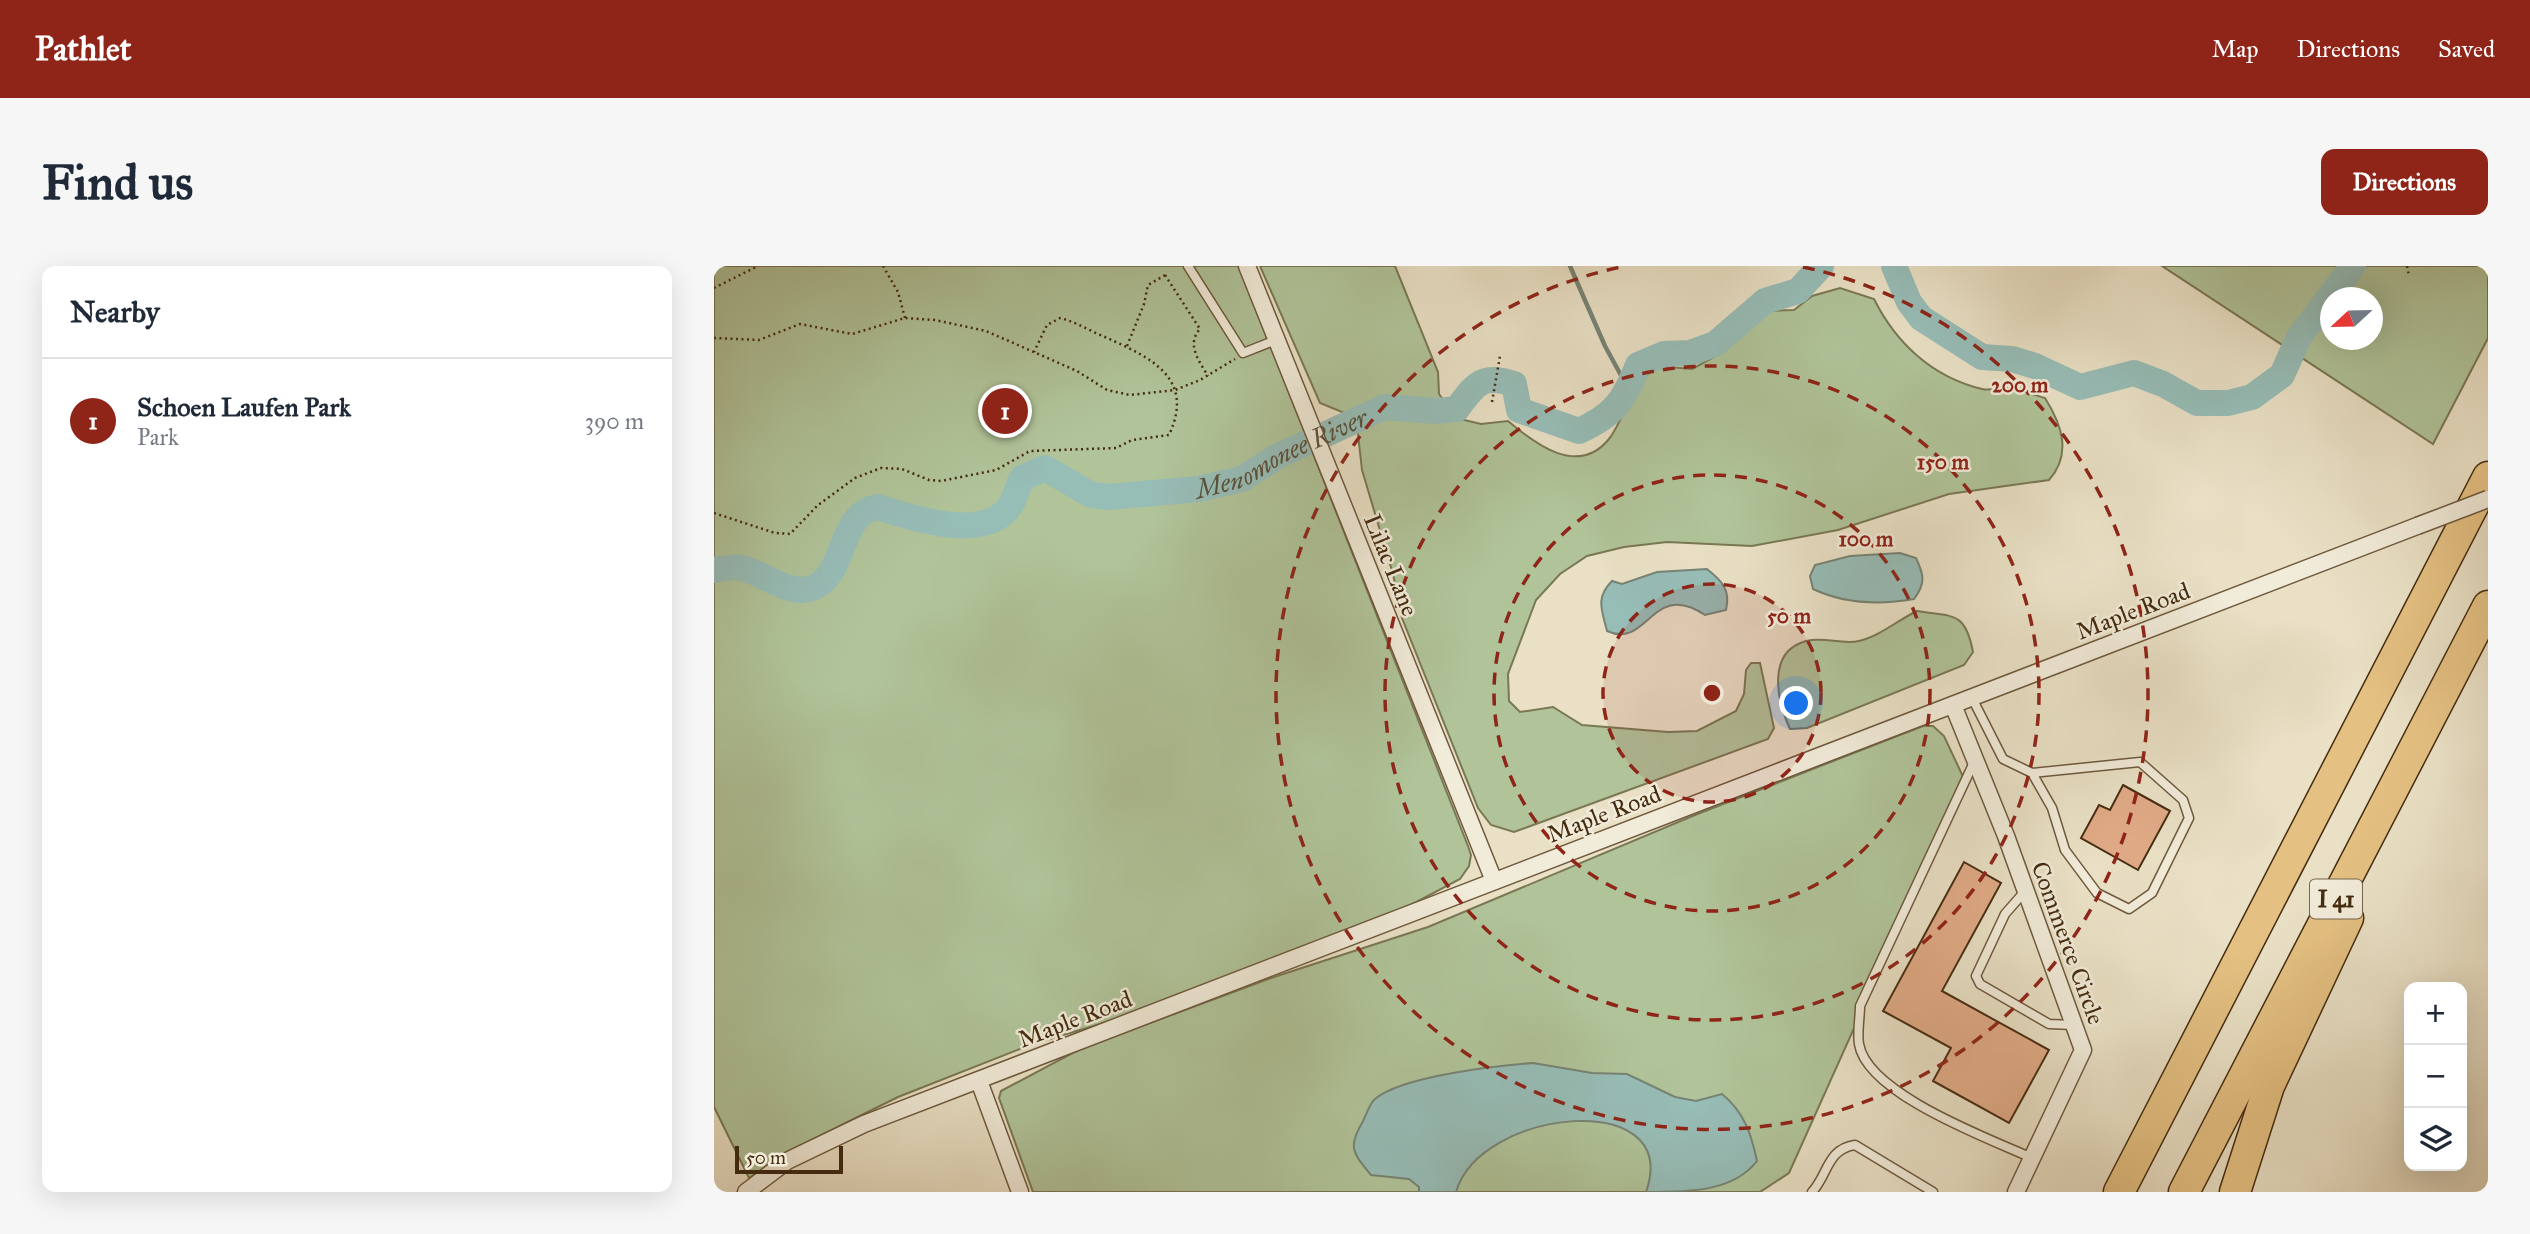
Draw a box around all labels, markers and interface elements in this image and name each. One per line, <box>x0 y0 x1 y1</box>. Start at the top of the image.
text: Pathlet <box>35 29 132 69</box>
text: Map <box>2212 34 2259 64</box>
text: Directions <box>2297 34 2400 64</box>
text: Saved <box>2438 34 2495 64</box>
button: Directions <box>2321 149 2488 215</box>
text: Find us <box>42 153 193 212</box>
north arrow <box>2320 287 2383 350</box>
text: Nearby <box>70 294 160 330</box>
text: 200 m <box>1992 372 2049 398</box>
pin: 1 <box>982 385 1028 437</box>
text: Schoen Laufen Park <box>137 391 351 423</box>
water label: Menomonee River <box>1189 401 1373 506</box>
text: 1 <box>88 407 98 435</box>
text: 390 m <box>585 407 644 435</box>
text: Park <box>137 423 179 451</box>
text: 150 m <box>1917 449 1969 475</box>
street label: Lilac Lane <box>1357 510 1425 620</box>
text: 100 m <box>1839 526 1894 552</box>
street label: Maple Road <box>2072 576 2194 646</box>
text: 50 m <box>1767 603 1811 629</box>
centre of rings <box>1700 681 1724 705</box>
your location <box>1779 686 1813 720</box>
street label: Maple Road <box>1543 779 1665 849</box>
street label: Commerce Circle <box>2025 857 2111 1029</box>
road number: I 41 <box>2310 880 2362 918</box>
map controls <box>2404 982 2467 1171</box>
button: + <box>2404 982 2467 1045</box>
street label: Maple Road <box>1014 984 1136 1054</box>
button: − <box>2404 1045 2467 1108</box>
button: layers <box>2404 1108 2467 1171</box>
scale bar <box>735 1143 844 1175</box>
text: 50 m <box>746 1146 786 1169</box>

